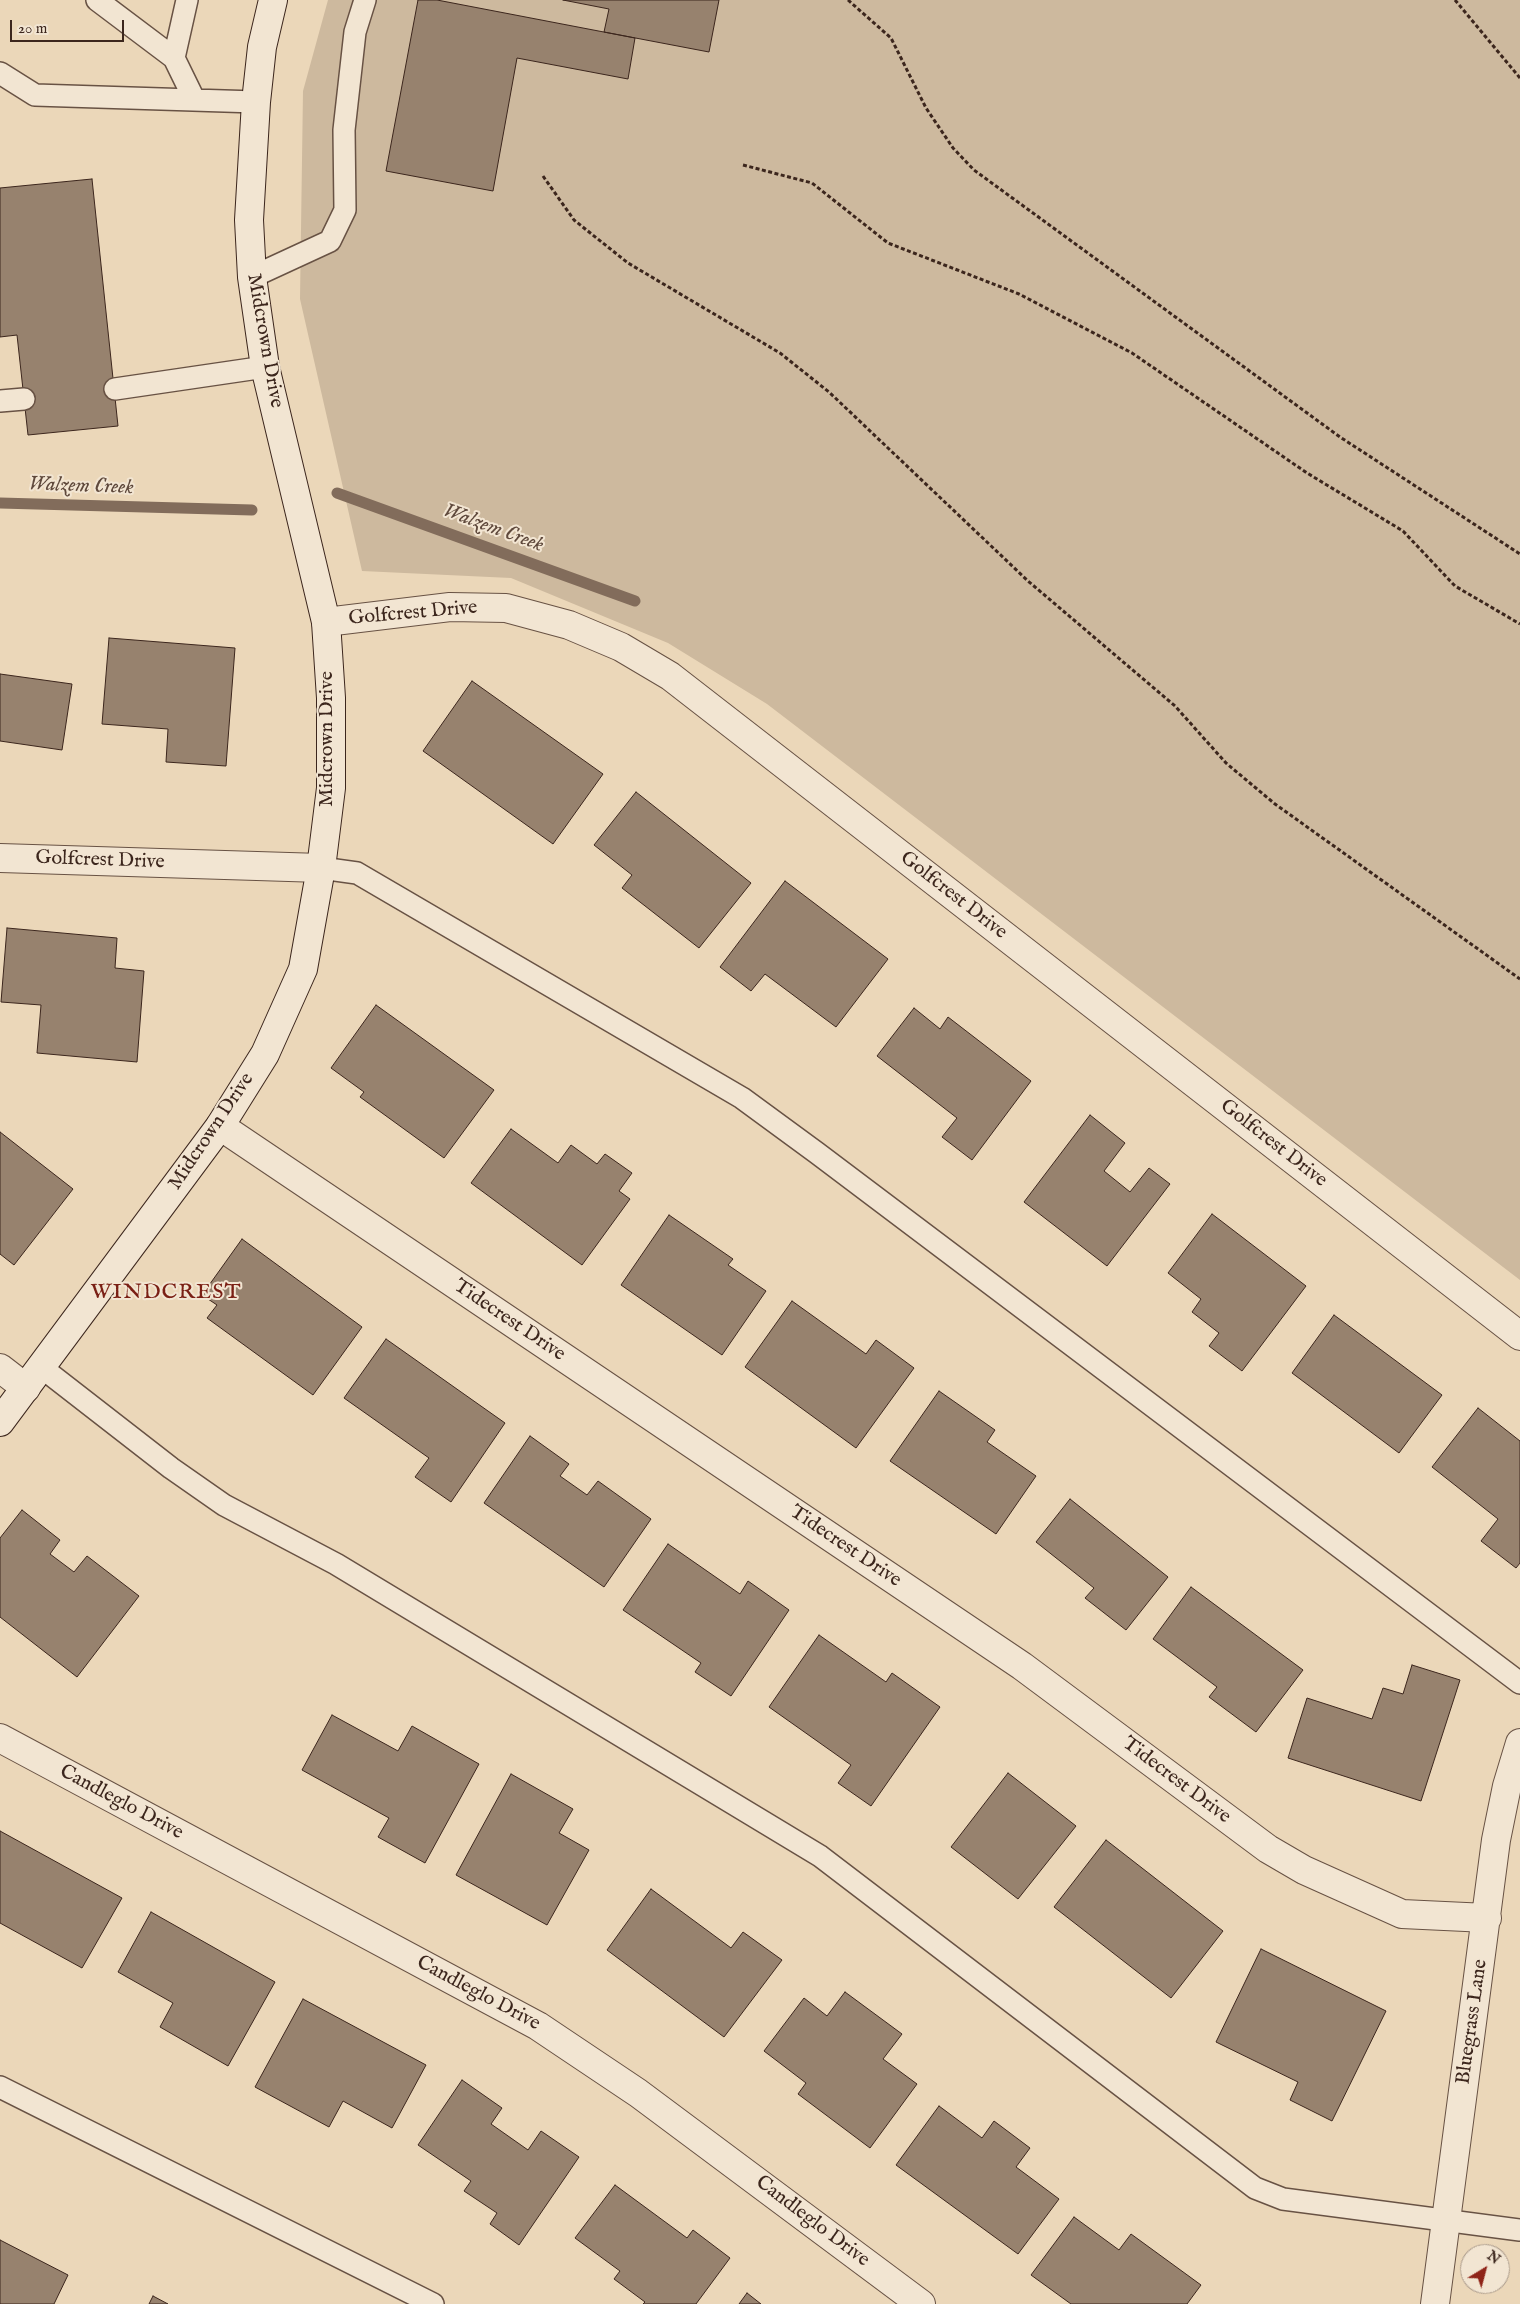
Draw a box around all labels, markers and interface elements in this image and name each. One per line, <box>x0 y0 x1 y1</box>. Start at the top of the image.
scale bar <box>12 10 126 42</box>
text: 20 m <box>18 19 47 38</box>
street label: Midcrown Drive <box>240 272 288 410</box>
water label: Walzem Creek <box>28 473 134 501</box>
water label: Walzem Creek <box>439 499 547 559</box>
street label: Golfcrest Drive <box>348 596 478 632</box>
street label: Midcrown Drive <box>316 671 340 807</box>
street label: Golfcrest Drive <box>35 847 165 875</box>
street label: Golfcrest Drive <box>895 847 1011 945</box>
street label: Midcrown Drive <box>164 1069 260 1195</box>
street label: Golfcrest Drive <box>1215 1095 1331 1193</box>
street label: Tidecrest Drive <box>449 1275 569 1367</box>
district label: WINDCREST <box>89 1280 243 1306</box>
street label: Tidecrest Drive <box>785 1501 905 1593</box>
street label: Tidecrest Drive <box>1117 1732 1235 1830</box>
street label: Candleglo Drive <box>55 1760 187 1846</box>
street label: Candleglo Drive <box>412 1951 544 2037</box>
street label: Bluegrass Lane <box>1452 1958 1494 2086</box>
street label: Candleglo Drive <box>750 2171 874 2273</box>
north arrow <box>1460 2244 1510 2294</box>
text: N <box>1483 2247 1504 2269</box>

